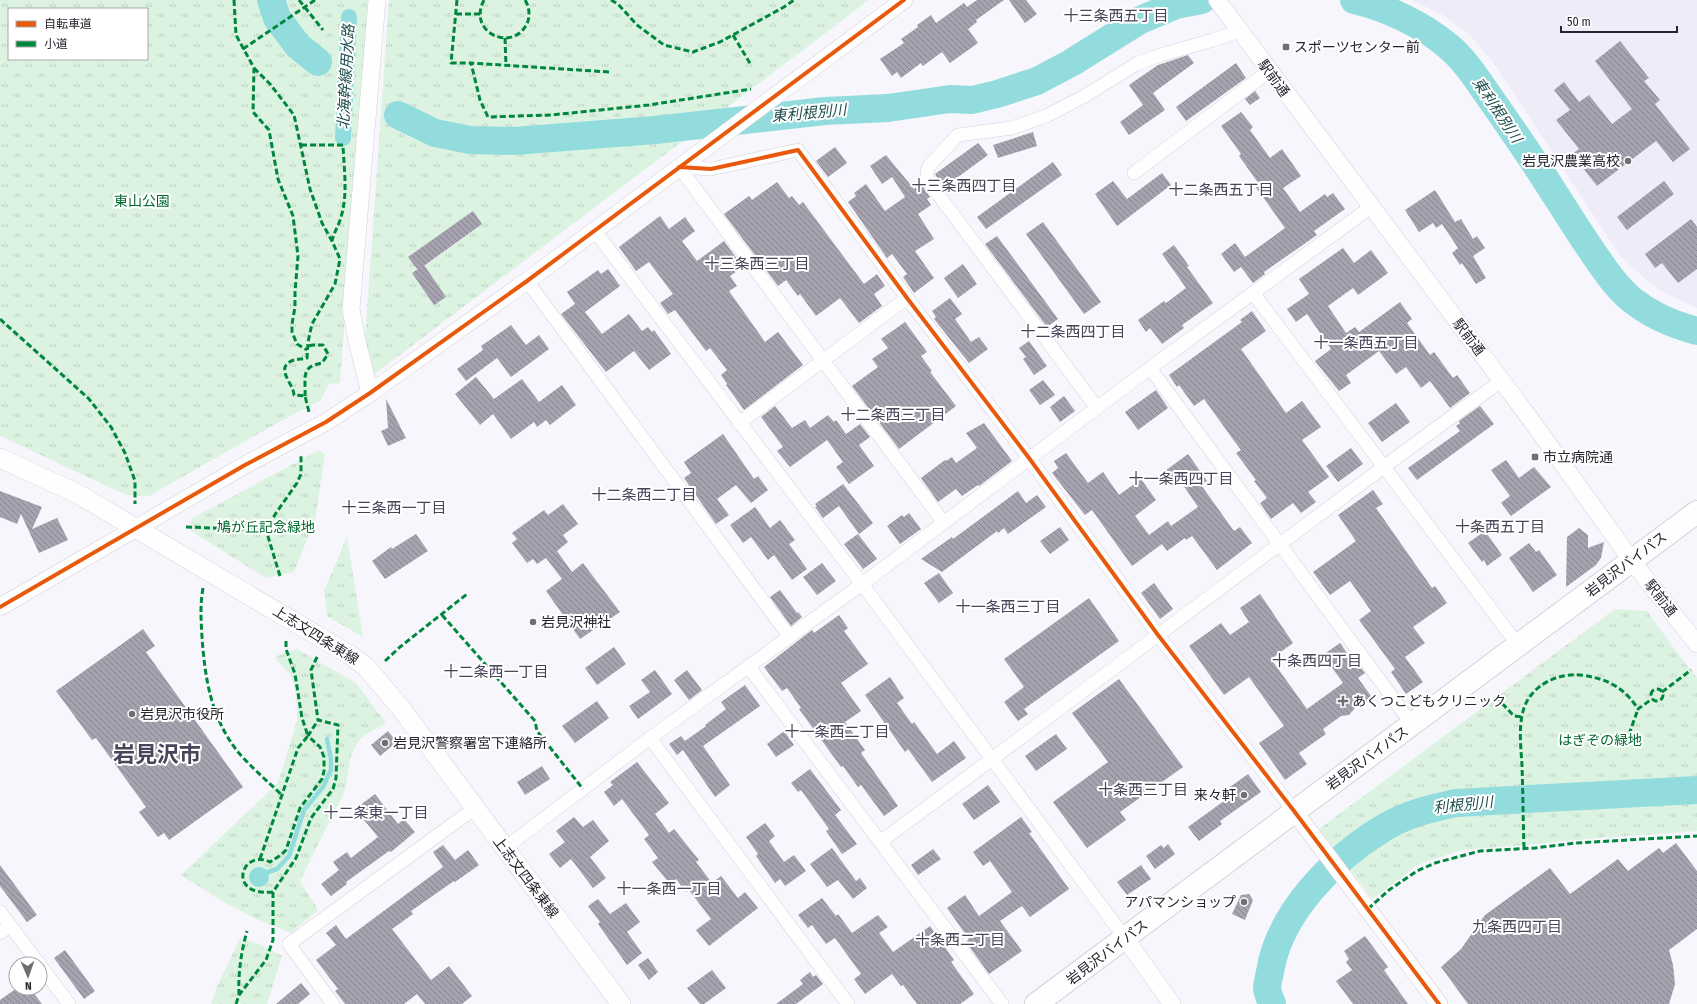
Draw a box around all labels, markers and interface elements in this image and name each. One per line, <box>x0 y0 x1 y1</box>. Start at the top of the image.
district label: 十三条西五丁目 <box>1063 7 1169 25</box>
legend <box>8 8 148 60</box>
scale bar <box>1561 8 1677 34</box>
text: 50 m <box>1567 15 1591 29</box>
text: 自転車道 <box>44 17 92 31</box>
water label: 北海幹線用水路 <box>334 22 358 130</box>
text: 小道 <box>44 37 68 51</box>
place label: スポーツセンター前 <box>1294 39 1420 56</box>
marker: スポーツセンター前 <box>1281 42 1291 52</box>
street label: 駅前通 <box>1254 56 1293 100</box>
water label: 東利根別川 <box>1469 74 1527 148</box>
water label: 東利根別川 <box>771 101 849 125</box>
place label: 岩見沢農業高校 <box>1522 153 1620 170</box>
marker: 岩見沢農業高校 <box>1623 156 1633 166</box>
district label: 十三条西四丁目 <box>911 177 1017 195</box>
district label: 十二条西五丁目 <box>1168 181 1274 199</box>
park label: 東山公園 <box>114 193 170 210</box>
district label: 十三条西三丁目 <box>704 255 810 273</box>
street label: 駅前通 <box>1449 315 1488 359</box>
district label: 十二条西四丁目 <box>1020 323 1126 341</box>
district label: 十一条西五丁目 <box>1313 334 1419 352</box>
district label: 十二条西三丁目 <box>840 406 946 424</box>
place label: 市立病院通 <box>1543 449 1613 466</box>
marker: 市立病院通 <box>1530 452 1540 462</box>
district label: 十一条西四丁目 <box>1128 470 1234 488</box>
district label: 十二条西二丁目 <box>591 486 697 504</box>
district label: 十三条西一丁目 <box>341 499 447 517</box>
district label: 十条西五丁目 <box>1455 518 1545 536</box>
park label: 鳩が丘記念緑地 <box>217 519 315 536</box>
street label: 岩見沢バイパス <box>1582 528 1670 601</box>
street label: 駅前通 <box>1641 577 1680 620</box>
district label: 十一条西三丁目 <box>955 598 1061 616</box>
street label: 上志文四条東線 <box>270 602 362 669</box>
place label: 岩見沢神社 <box>541 614 611 631</box>
marker: 岩見沢神社 <box>528 617 538 627</box>
district label: 十条西四丁目 <box>1272 652 1362 670</box>
district label: 十二条西一丁目 <box>443 663 549 681</box>
place label: あくつこどもクリニック <box>1352 693 1506 710</box>
marker: あくつこどもクリニック <box>1337 695 1349 707</box>
place label: 岩見沢市役所 <box>140 706 224 723</box>
marker: 岩見沢市役所 <box>127 709 137 719</box>
district label: 十一条西二丁目 <box>784 723 890 741</box>
street label: 岩見沢バイパス <box>1323 723 1412 794</box>
park label: はぎぞの緑地 <box>1558 732 1642 749</box>
place label: 岩見沢警察署宮下連絡所 <box>393 735 547 752</box>
marker: 岩見沢警察署宮下連絡所 <box>380 738 390 748</box>
district label: 岩見沢市 <box>113 741 201 768</box>
district label: 十条西三丁目 <box>1098 781 1188 799</box>
place label: 来々軒 <box>1194 787 1236 804</box>
marker: 来々軒 <box>1239 790 1249 800</box>
water label: 利根別川 <box>1432 793 1496 817</box>
district label: 十二条東一丁目 <box>323 804 429 822</box>
street label: 上志文四条東線 <box>489 833 562 922</box>
district label: 十一条西一丁目 <box>616 880 722 898</box>
place label: アパマンショップ <box>1124 894 1236 911</box>
marker: アパマンショップ <box>1239 897 1249 907</box>
street label: 岩見沢バイパス <box>1063 916 1151 989</box>
district label: 九条西四丁目 <box>1472 918 1562 936</box>
district label: 十条西二丁目 <box>915 931 1005 949</box>
north arrow <box>8 956 48 996</box>
text: N <box>25 979 32 992</box>

